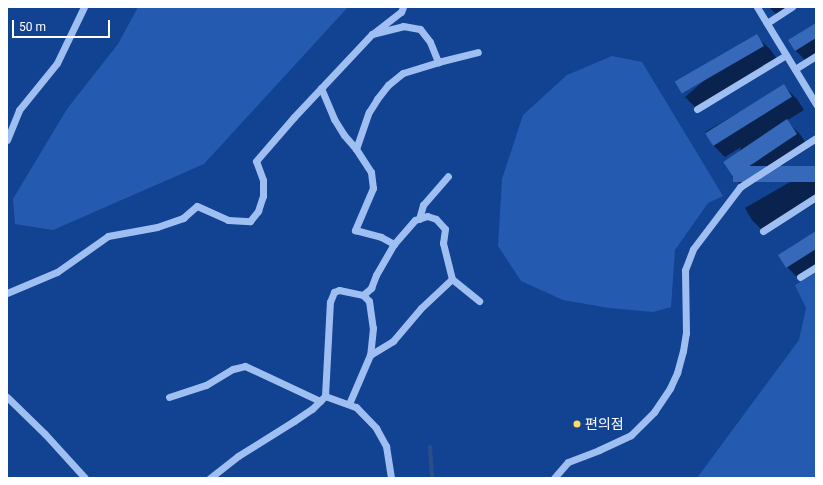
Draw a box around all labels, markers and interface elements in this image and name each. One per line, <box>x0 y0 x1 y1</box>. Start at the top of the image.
scale bar <box>14 12 112 38</box>
text: 50 m <box>19 20 46 34</box>
place label: 편의점 <box>585 416 624 432</box>
marker: 편의점 <box>572 419 582 429</box>

